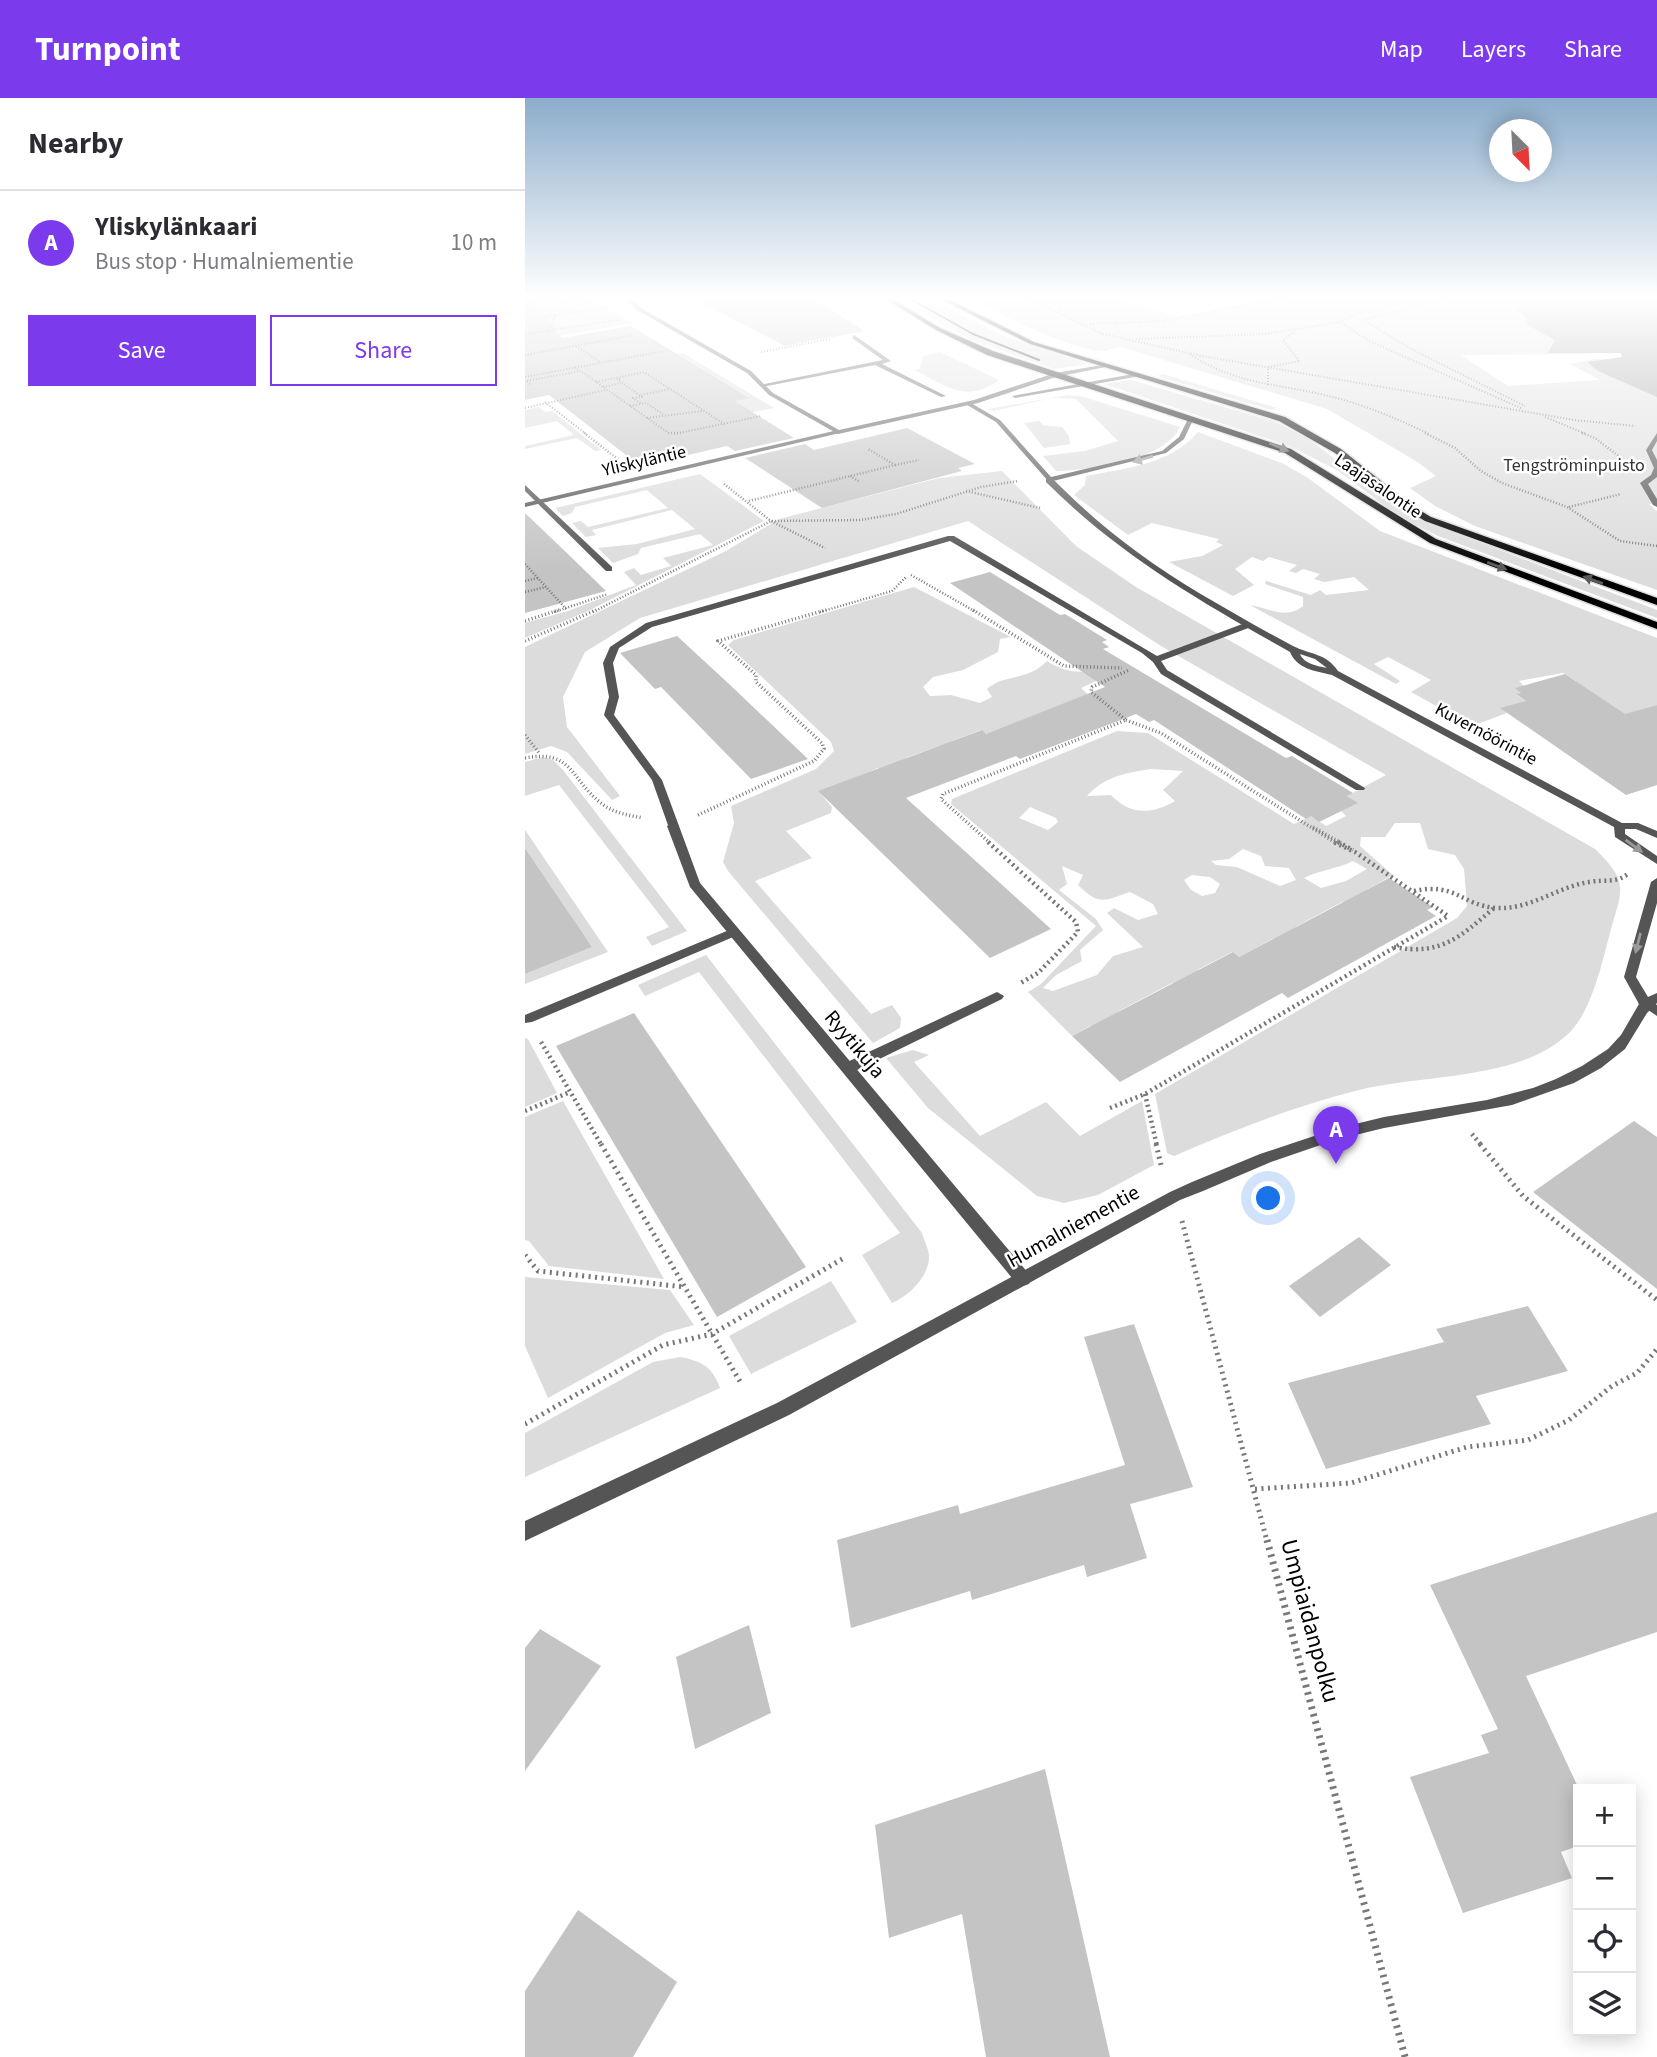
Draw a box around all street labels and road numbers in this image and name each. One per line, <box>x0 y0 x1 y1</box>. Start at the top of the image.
street label: Yliskyläntie <box>599 439 688 483</box>
street label: Laajasalontie <box>1329 447 1427 525</box>
street label: Kuvernöörintie <box>1430 696 1542 772</box>
street label: Ryytikuja <box>817 1003 893 1085</box>
street label: Humalniementie <box>1001 1177 1145 1275</box>
street label: Umpiaidanpolku <box>1271 1535 1349 1707</box>

